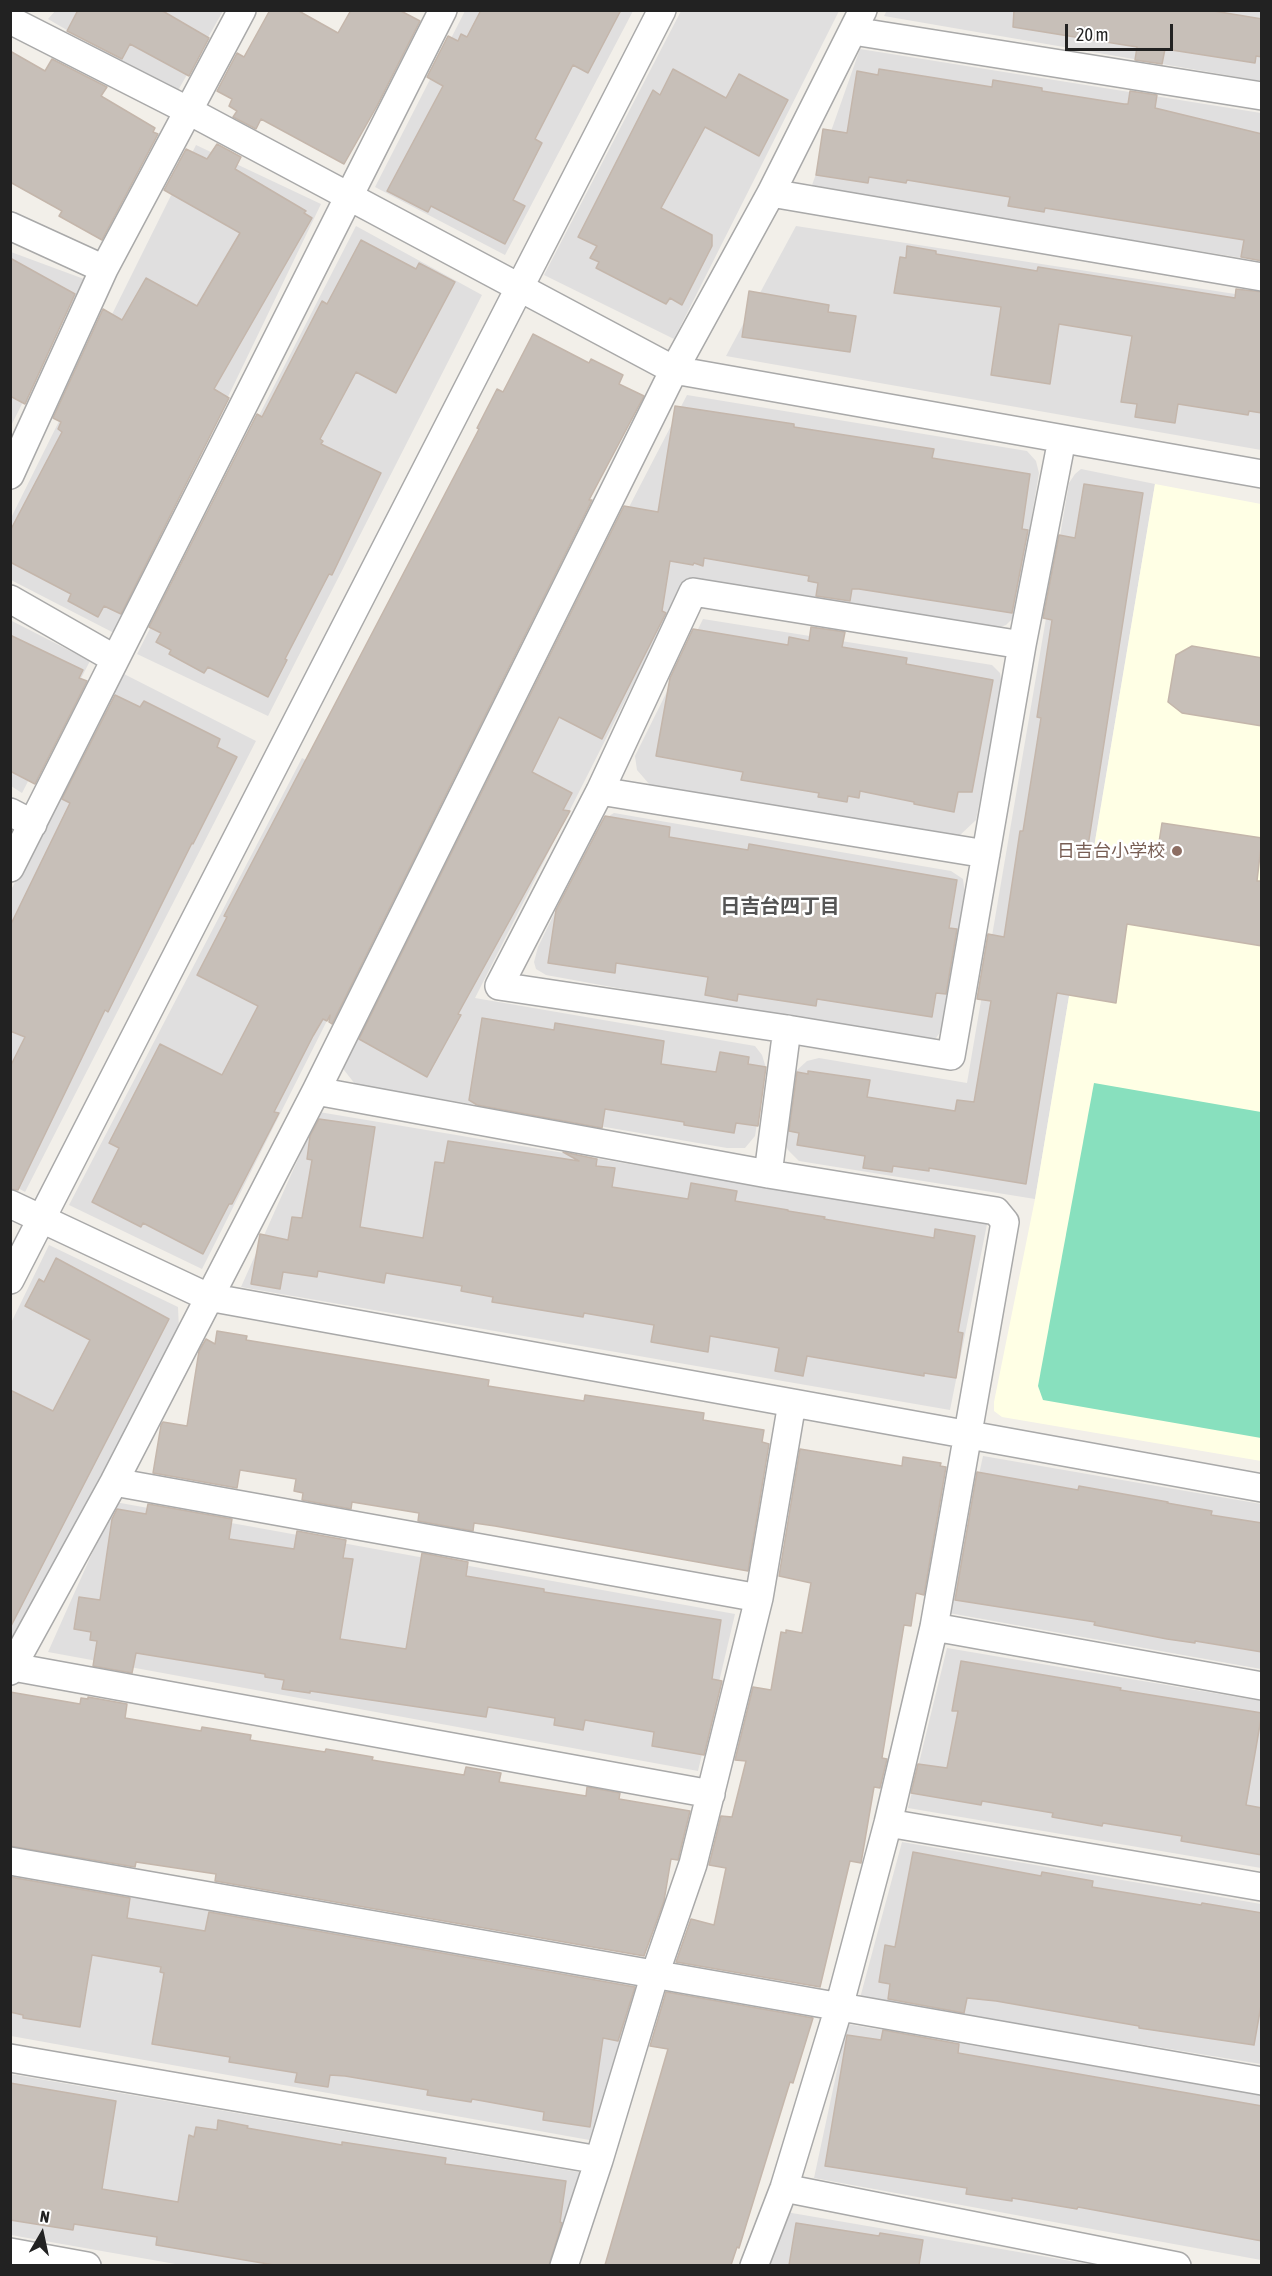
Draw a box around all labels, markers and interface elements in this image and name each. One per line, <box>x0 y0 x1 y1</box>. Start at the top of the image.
scale bar <box>1068 12 1176 50</box>
text: 20 m <box>1076 24 1108 45</box>
place label: 日吉台小学校 <box>1057 840 1165 862</box>
marker: 日吉台小学校 <box>1170 844 1184 858</box>
district label: 日吉台四丁目 <box>720 895 840 919</box>
north arrow <box>12 2204 72 2264</box>
text: N <box>39 2207 51 2226</box>

